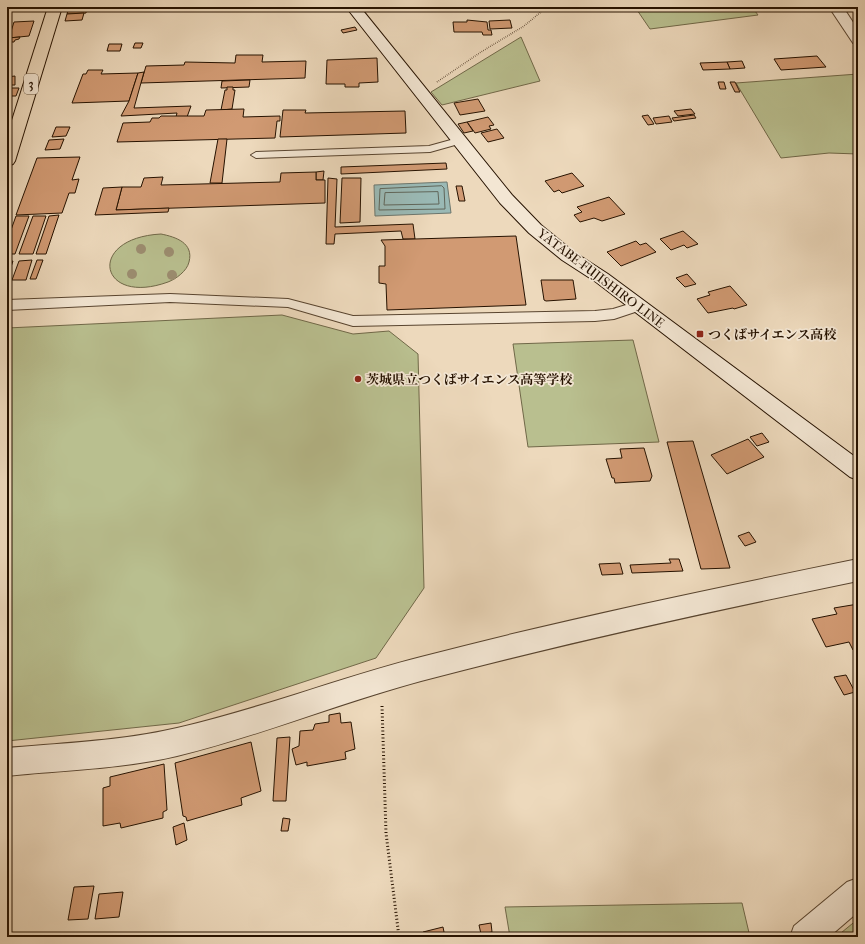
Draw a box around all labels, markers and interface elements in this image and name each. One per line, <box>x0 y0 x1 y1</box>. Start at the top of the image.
road number: 3 <box>24 74 38 94</box>
street label: YATABE-FUJISHIRO LINE <box>534 225 667 331</box>
place label: つくばサイエンス高校 <box>708 327 837 342</box>
marker: つくばサイエンス高校 <box>695 329 705 339</box>
place label: 茨城県立つくばサイエンス高等学校 <box>366 372 573 387</box>
marker: 茨城県立つくばサイエンス高等学校 <box>353 374 363 384</box>

